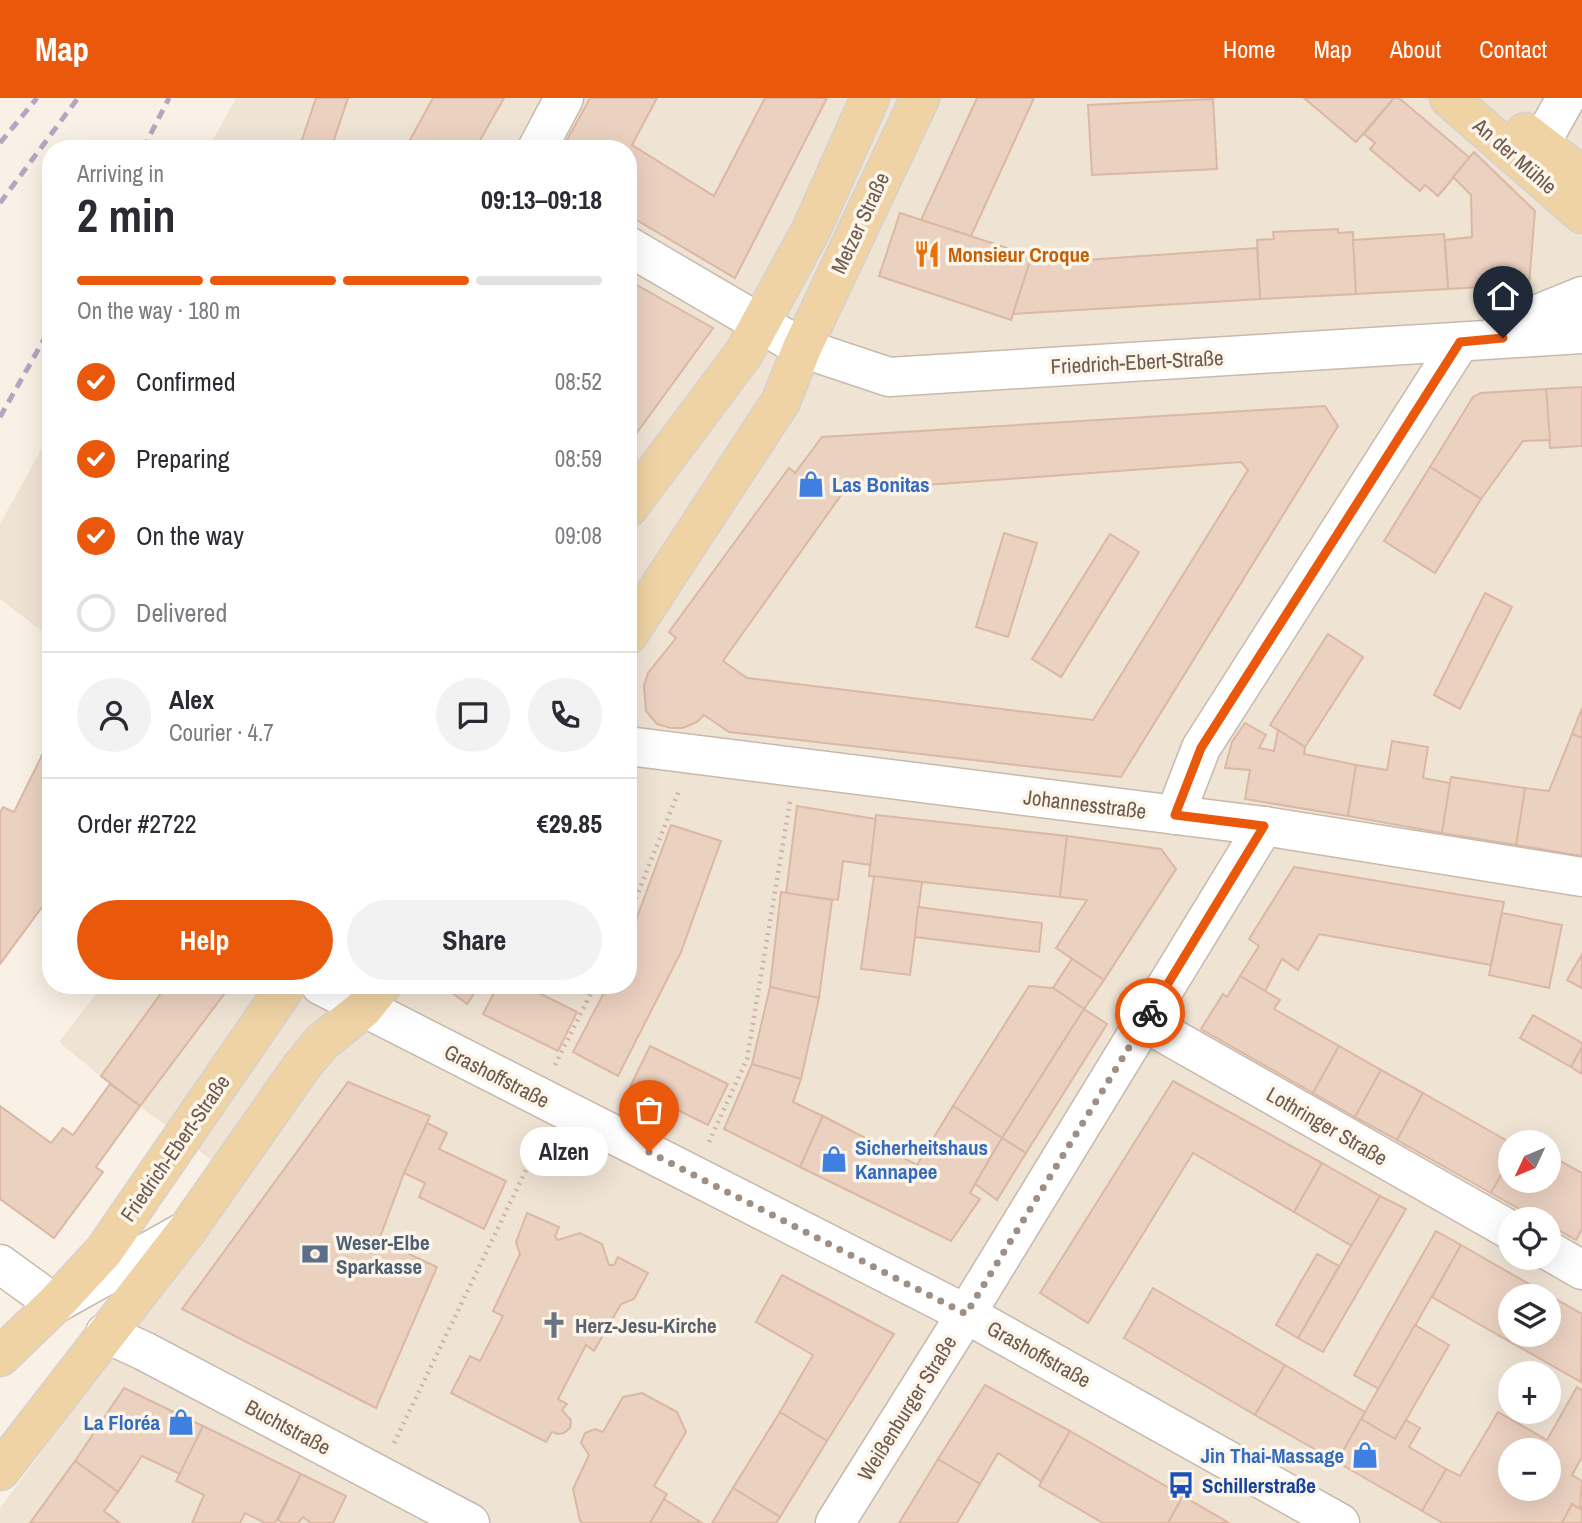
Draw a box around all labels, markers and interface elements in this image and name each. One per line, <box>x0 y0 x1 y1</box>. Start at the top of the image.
text: Map <box>35 27 89 71</box>
text: Home <box>1223 33 1275 65</box>
text: Map <box>1313 33 1352 65</box>
text: About <box>1390 33 1441 65</box>
text: Contact <box>1479 33 1547 65</box>
street label: An der Mühle <box>1466 111 1563 201</box>
text: Arriving in <box>77 158 164 189</box>
street label: Metzer Straße <box>824 167 896 279</box>
text: 09:13–09:18 <box>481 182 602 217</box>
text: 2 min <box>77 184 176 246</box>
restaurant icon: Monsieur Croque <box>912 239 942 269</box>
place label: Monsieur Croque <box>948 240 1090 269</box>
pin <box>1473 266 1533 338</box>
icon: home <box>1484 277 1522 315</box>
text: On the way · 180 m <box>77 295 241 326</box>
street label: Friedrich-Ebert-Straße <box>1050 343 1224 381</box>
icon: check <box>77 363 115 401</box>
text: Confirmed <box>136 364 236 399</box>
text: 08:52 <box>555 366 602 397</box>
icon: check <box>77 440 115 478</box>
text: Preparing <box>136 441 230 476</box>
text: 08:59 <box>555 443 602 474</box>
shop icon: Las Bonitas <box>796 469 826 499</box>
place label: Las Bonitas <box>832 470 930 499</box>
icon: check <box>77 517 115 555</box>
text: On the way <box>136 518 244 553</box>
text: 09:08 <box>555 520 602 551</box>
text: Delivered <box>136 595 227 630</box>
button: person <box>77 678 151 752</box>
button: chat <box>436 678 510 752</box>
button: phone <box>528 678 602 752</box>
text: Alex <box>169 682 214 717</box>
text: Courier · 4.7 <box>169 717 274 748</box>
street label: Johannesstraße <box>1022 782 1148 826</box>
text: Order #2722 <box>77 806 197 841</box>
text: €29.85 <box>537 806 602 841</box>
button: Help <box>77 900 333 980</box>
button: Share <box>347 900 602 980</box>
courier <box>1115 978 1185 1048</box>
icon: bike <box>1131 994 1169 1032</box>
street label: Grashoffstraße <box>439 1037 555 1115</box>
street label: Friedrich-Ebert-Straße <box>113 1069 237 1227</box>
pin <box>619 1080 679 1152</box>
street label: Lothringer Straße <box>1261 1080 1393 1172</box>
icon: bag <box>630 1091 668 1129</box>
callout: Alzen <box>520 1128 607 1176</box>
north arrow <box>1498 1130 1561 1194</box>
map controls <box>1498 1130 1561 1501</box>
place label: Sicherheitshaus Kannapee <box>855 1133 988 1186</box>
text: Alzen <box>539 1136 589 1167</box>
shop icon: Sicherheitshaus Kannapee <box>819 1144 849 1174</box>
button: locate <box>1498 1207 1561 1270</box>
place label: Weser-Elbe Sparkasse <box>336 1228 430 1281</box>
bank icon: Weser-Elbe Sparkasse <box>300 1239 330 1269</box>
button: layers <box>1498 1284 1561 1347</box>
church icon: Herz-Jesu-Kirche <box>539 1310 569 1340</box>
place label: Herz-Jesu-Kirche <box>575 1311 717 1340</box>
street label: Grashoffstraße <box>982 1314 1096 1394</box>
street label: Weißenburger Straße <box>851 1330 963 1486</box>
button: + <box>1498 1361 1561 1424</box>
street label: Buchtstraße <box>240 1392 336 1462</box>
shop icon: La Floréa <box>166 1407 196 1437</box>
place label: La Floréa <box>83 1408 160 1437</box>
button: − <box>1498 1438 1561 1501</box>
shop icon: Jin Thai-Massage <box>1350 1440 1380 1470</box>
place label: Jin Thai-Massage <box>1200 1441 1344 1470</box>
bus stop icon: Schillerstraße <box>1166 1470 1196 1500</box>
place label: Schillerstraße <box>1202 1471 1316 1500</box>

